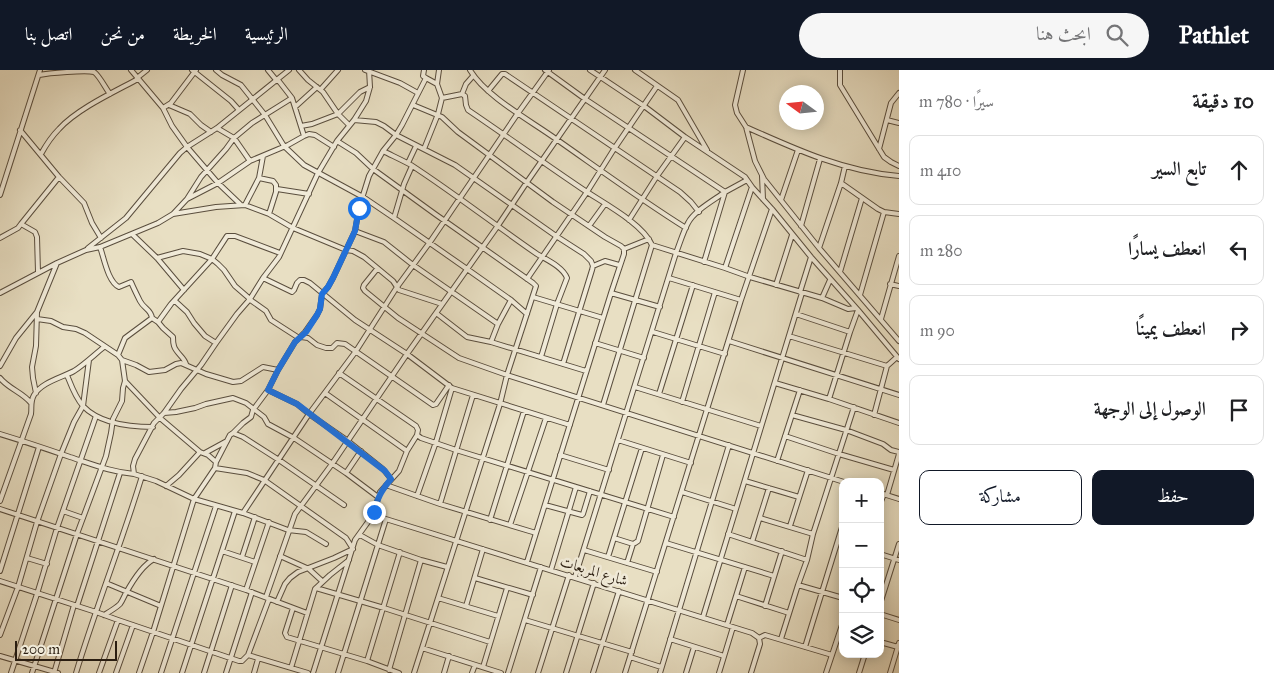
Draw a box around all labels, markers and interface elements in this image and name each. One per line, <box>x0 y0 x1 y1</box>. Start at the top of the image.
search box <box>799 13 1149 58</box>
text: Pathlet <box>1179 20 1249 50</box>
icon: search <box>1103 21 1131 49</box>
text: ابحث هنا <box>1036 22 1091 45</box>
text: اتصل بنا <box>25 23 72 45</box>
text: من نحن <box>100 23 145 45</box>
text: الخريطة <box>173 23 217 45</box>
text: الرئيسية <box>245 23 288 45</box>
north arrow <box>779 85 824 130</box>
text: 10 دقيقة <box>1192 88 1254 114</box>
text: سيرًا · 780 m <box>919 92 994 111</box>
icon: ahead <box>1225 156 1253 184</box>
text: تابع السير <box>1152 157 1206 180</box>
text: 410 m <box>920 161 961 180</box>
route start <box>348 197 371 220</box>
icon: left <box>1225 236 1253 264</box>
text: انعطف يسارًا <box>1128 237 1206 260</box>
text: 280 m <box>920 241 963 260</box>
icon: right <box>1225 316 1253 344</box>
text: انعطف يمينًا <box>1136 317 1206 340</box>
text: 90 m <box>920 321 955 340</box>
icon: arrive <box>1225 396 1253 424</box>
text: الوصول إلى الوجهة <box>1094 397 1206 420</box>
button: مشاركة <box>919 470 1082 525</box>
button: حفظ <box>1092 470 1254 525</box>
map controls <box>839 478 884 658</box>
button: + <box>839 478 884 523</box>
route end <box>363 501 386 524</box>
button: − <box>839 523 884 568</box>
street label: شارع المربعات <box>557 552 630 594</box>
button: locate <box>839 568 884 613</box>
button: layers <box>839 613 884 658</box>
scale bar <box>15 638 118 661</box>
text: 200 m <box>22 641 60 658</box>

